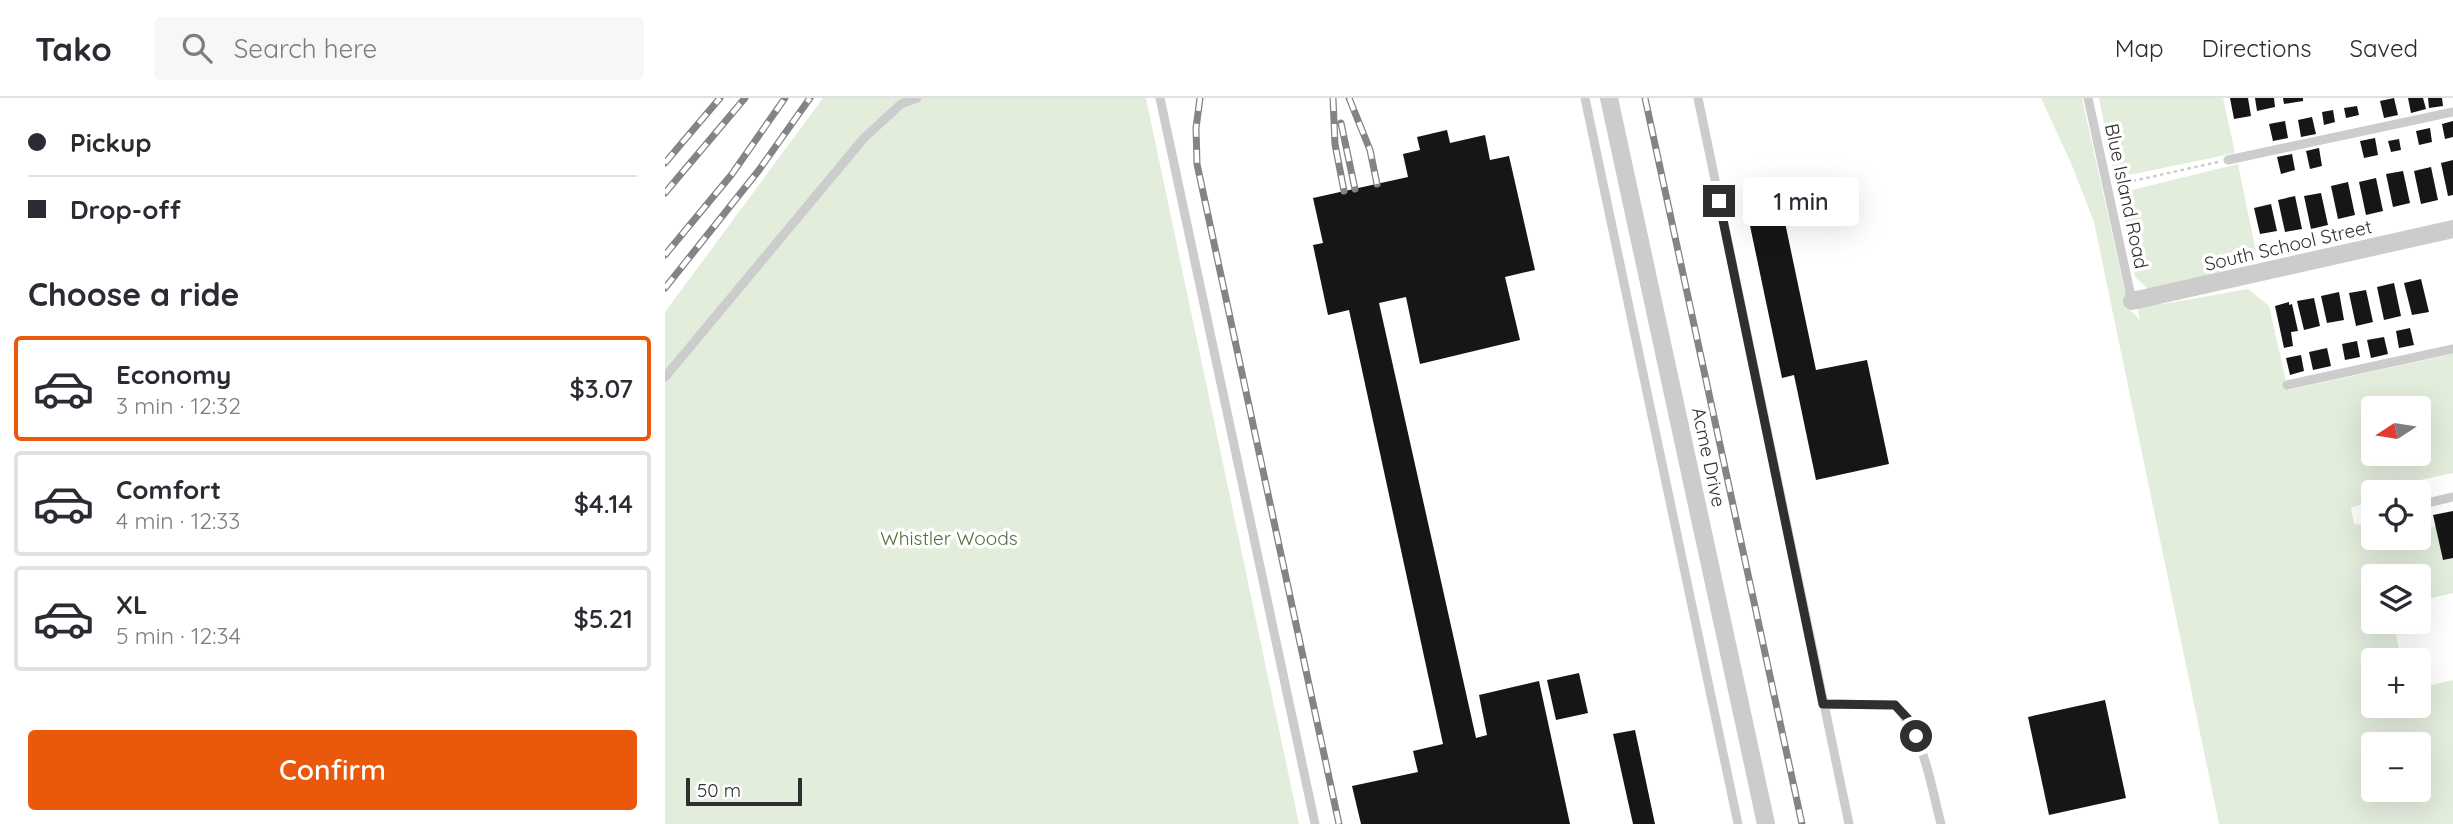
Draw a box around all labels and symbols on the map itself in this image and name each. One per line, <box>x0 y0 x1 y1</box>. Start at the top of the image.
street label: Blue Island Road <box>2100 121 2154 271</box>
callout: 1 min <box>1743 176 1859 226</box>
route end <box>1703 185 1735 217</box>
street label: South School Street <box>2202 214 2374 276</box>
north arrow <box>2361 396 2431 466</box>
street label: Acme Drive <box>1687 405 1731 509</box>
park label: Whistler Woods <box>880 526 1018 550</box>
route start <box>1900 720 1932 752</box>
scale bar <box>686 775 801 807</box>

